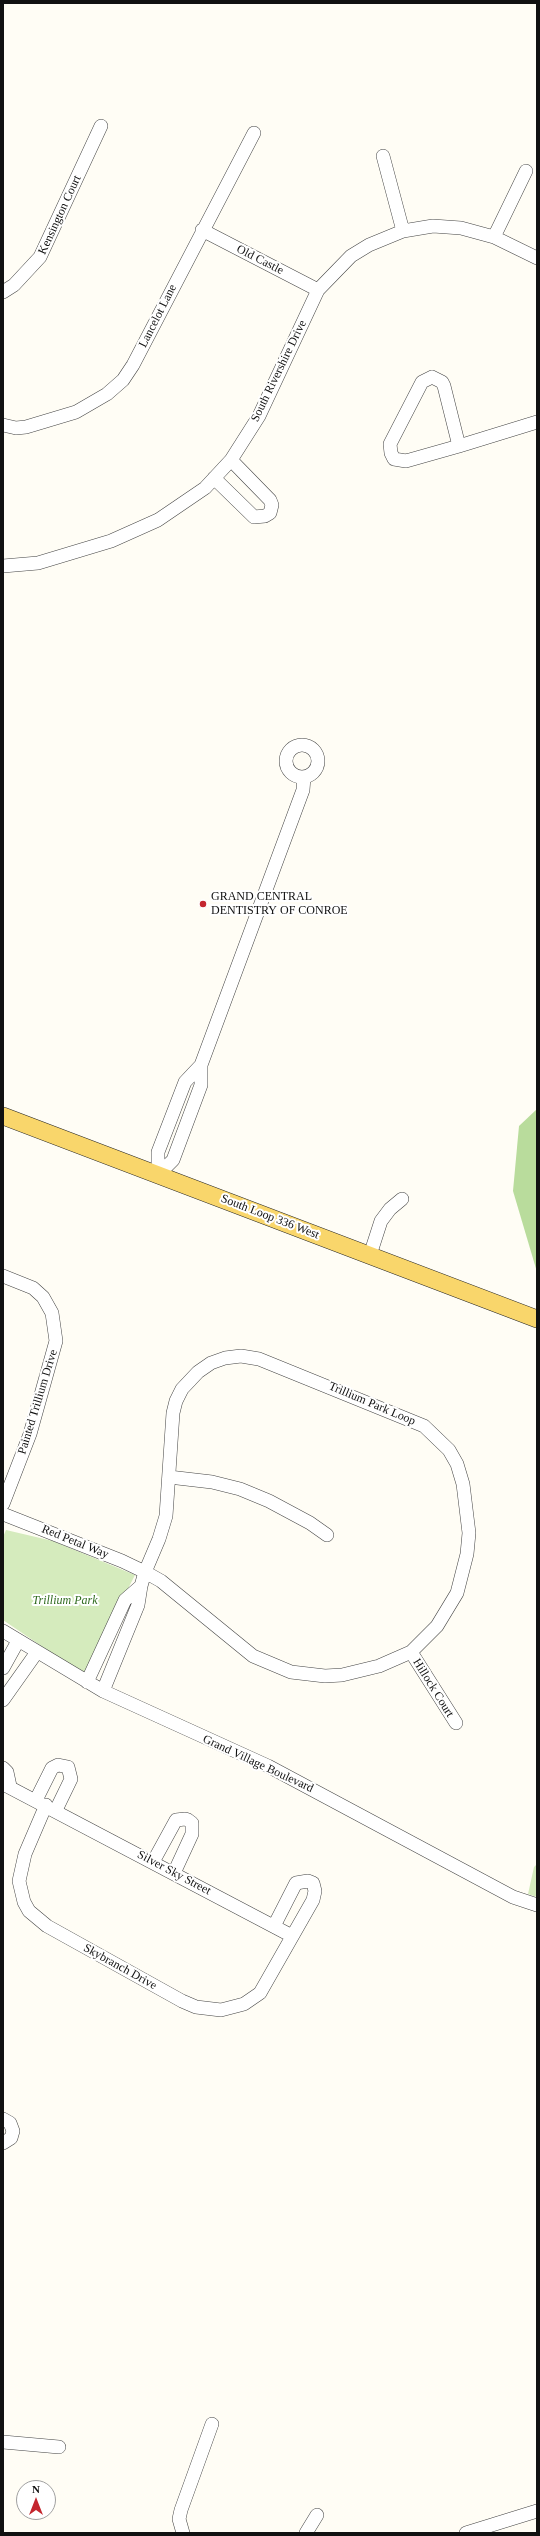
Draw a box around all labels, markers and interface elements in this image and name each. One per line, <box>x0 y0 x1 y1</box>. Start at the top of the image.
street label: Kensington Court <box>35 173 85 257</box>
street label: Old Castle <box>234 242 286 278</box>
street label: Lancelot Lane <box>136 282 180 350</box>
street label: South Rivershire Drive <box>248 318 310 424</box>
place label: GRAND CENTRAL DENTISTRY OF CONROE <box>211 890 348 918</box>
marker: GRAND CENTRAL DENTISTRY OF CONROE <box>198 899 208 909</box>
street label: South Loop 336 West <box>219 1192 321 1242</box>
street label: Painted Trillium Drive <box>15 1348 61 1456</box>
street label: Trillium Park Loop <box>326 1379 418 1429</box>
street label: Red Petal Way <box>39 1522 111 1562</box>
park label: Trillium Park <box>32 1594 98 1608</box>
street label: Hillock Court <box>409 1656 457 1720</box>
street label: Grand Village Boulevard <box>200 1732 316 1796</box>
street label: Silver Sky Street <box>135 1848 213 1898</box>
street label: Skybranch Drive <box>81 1941 159 1993</box>
north arrow <box>16 2480 56 2520</box>
text: N <box>32 2483 40 2495</box>

